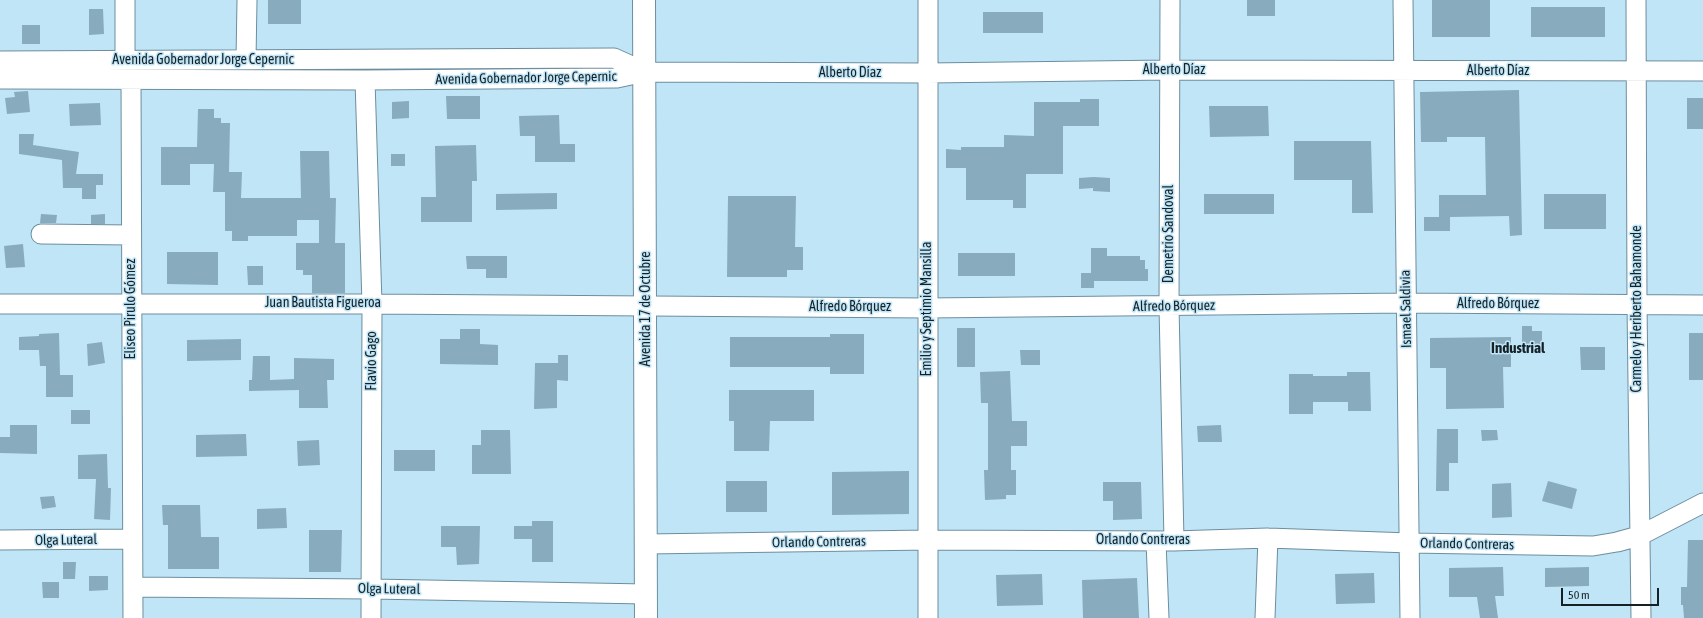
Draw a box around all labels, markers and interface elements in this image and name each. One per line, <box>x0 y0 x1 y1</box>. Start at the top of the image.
street label: Avenida Gobernador Jorge Cepernic <box>112 52 294 68</box>
street label: Alberto Díaz <box>1143 62 1205 78</box>
street label: Alberto Díaz <box>1467 63 1529 79</box>
street label: Alberto Díaz <box>819 65 881 81</box>
street label: Avenida Gobernador Jorge Cepernic <box>435 68 617 88</box>
street label: Demetrio Sandoval <box>1161 185 1177 283</box>
street label: Carmelo y Heriberto Bahamonde <box>1629 225 1645 393</box>
street label: Emilio y Septimio Mansilla <box>919 241 935 377</box>
street label: Avenida 17 de Octubre <box>638 251 654 367</box>
street label: Eliseo Pirulo Gómez <box>123 259 139 359</box>
street label: Ismael Saldivia <box>1397 270 1415 348</box>
street label: Juan Bautista Figueroa <box>265 295 381 311</box>
street label: Alfredo Bórquez <box>1457 296 1539 312</box>
street label: Alfredo Bórquez <box>1133 297 1215 315</box>
street label: Alfredo Bórquez <box>809 299 891 315</box>
street label: Flavio Gago <box>364 331 380 391</box>
district label: Industrial <box>1491 339 1545 357</box>
street label: Olga Luteral <box>35 531 97 549</box>
street label: Orlando Contreras <box>1096 532 1190 548</box>
street label: Orlando Contreras <box>772 533 866 551</box>
street label: Orlando Contreras <box>1420 535 1514 553</box>
street label: Olga Luteral <box>358 580 420 598</box>
scale bar <box>1563 580 1661 606</box>
text: 50 m <box>1568 588 1590 602</box>

